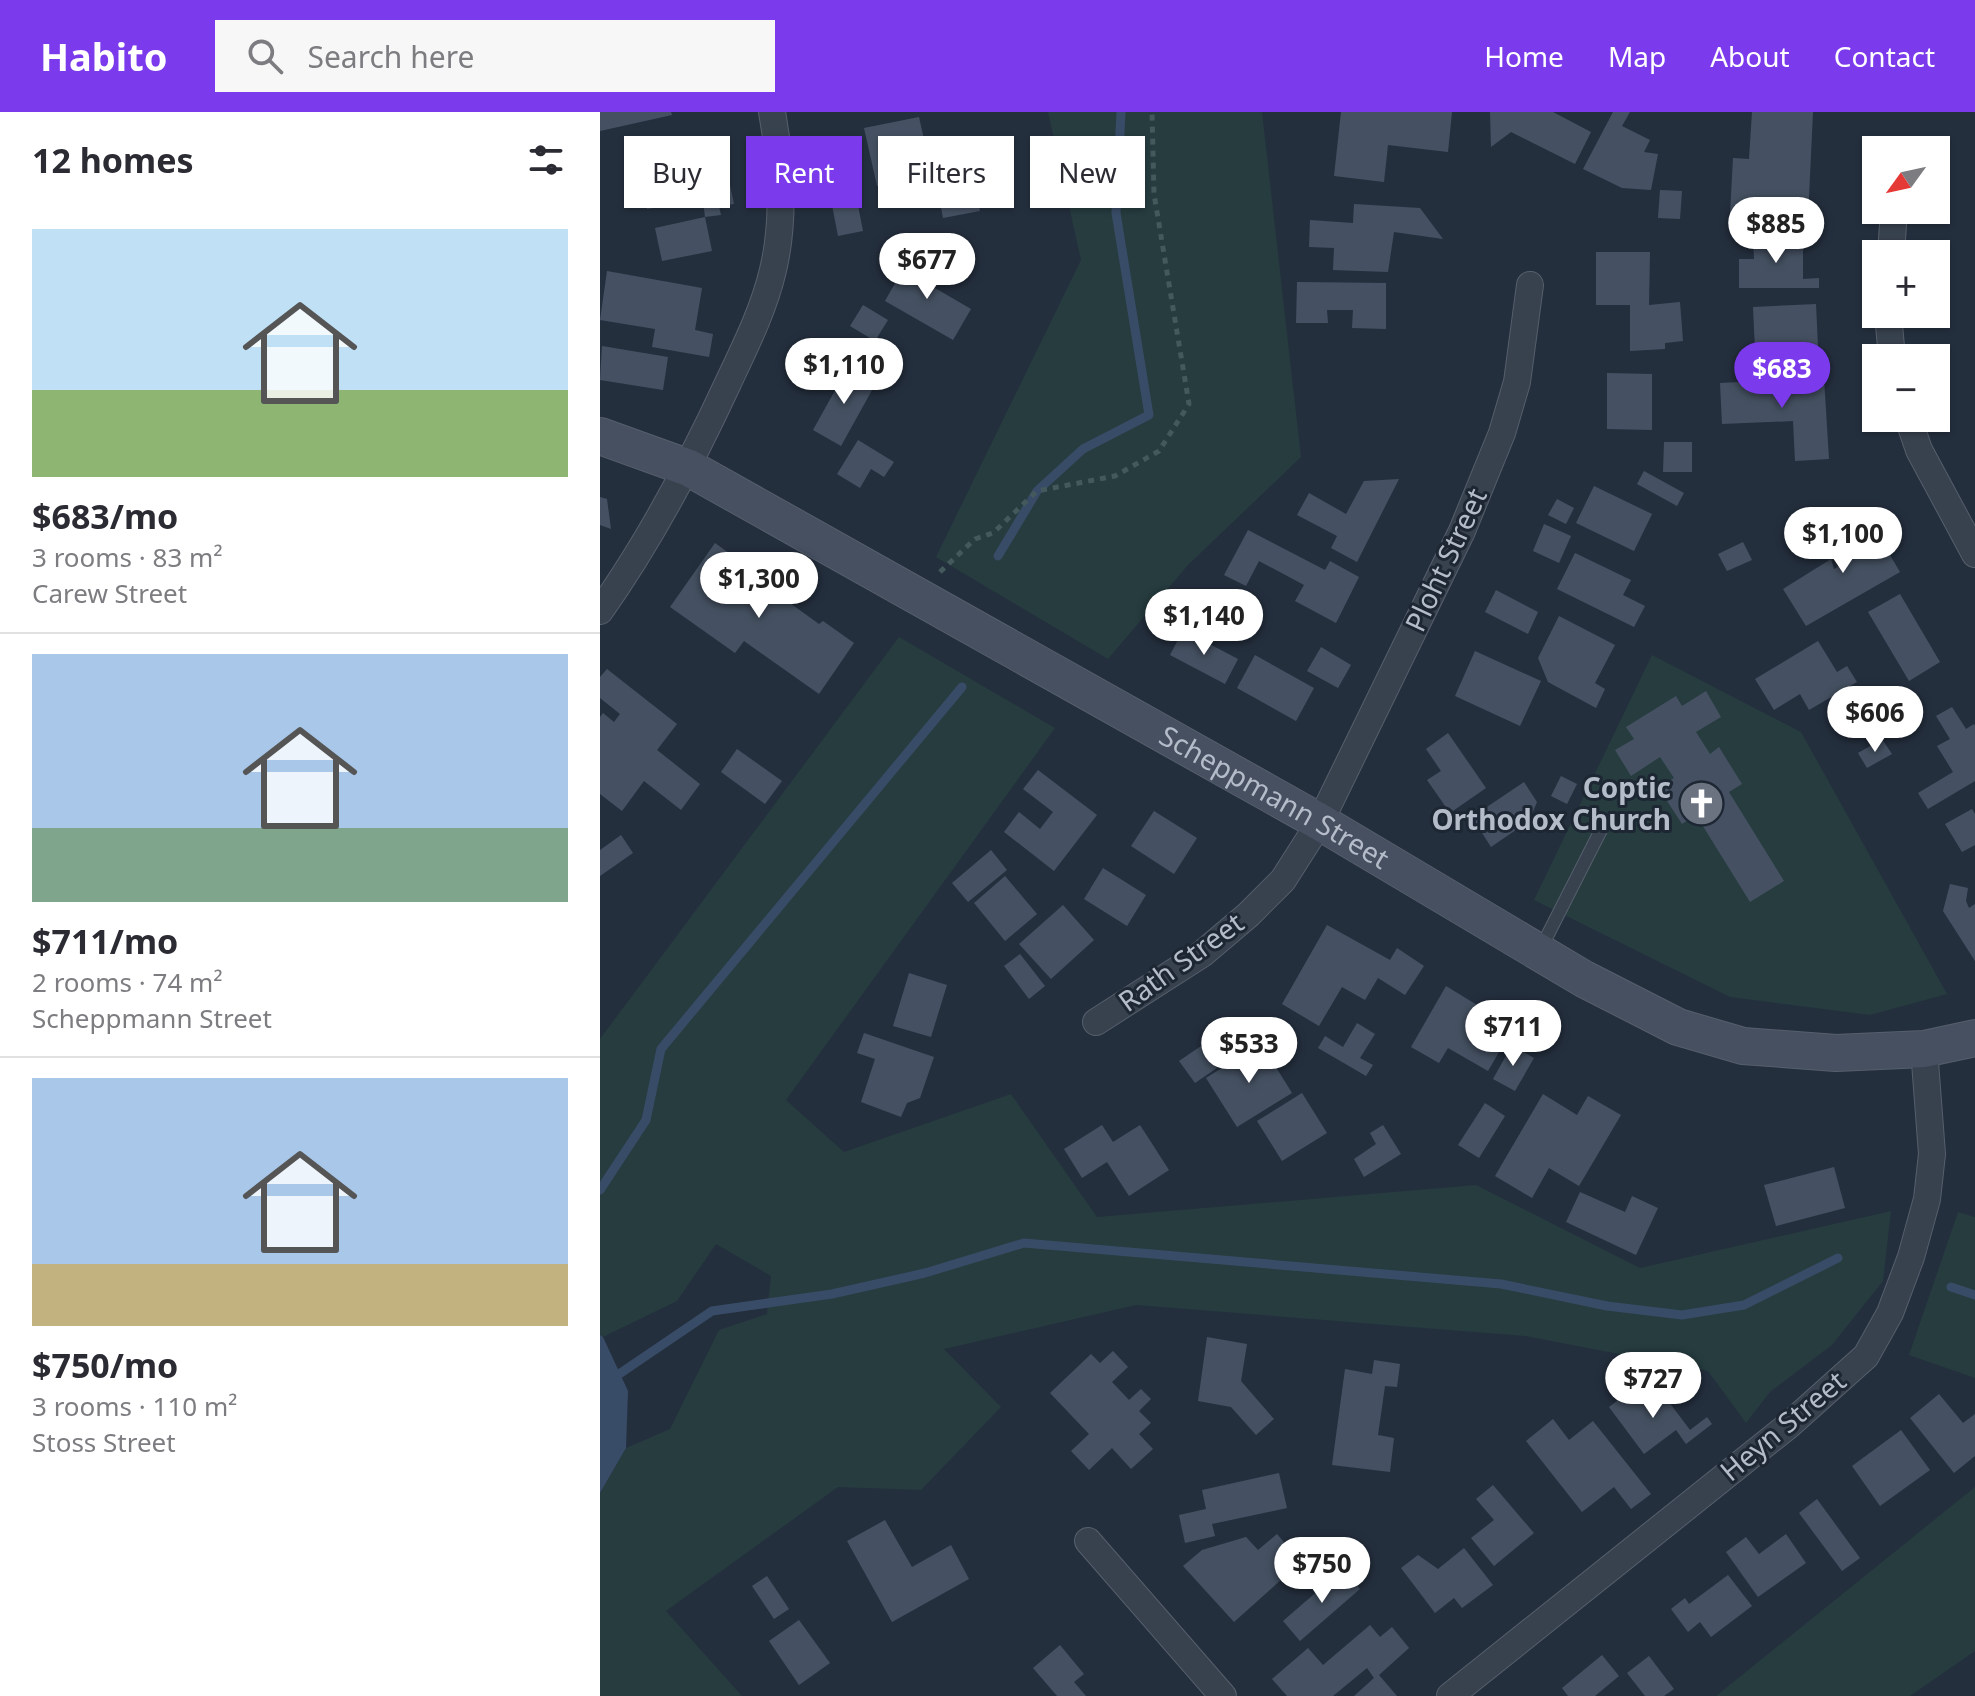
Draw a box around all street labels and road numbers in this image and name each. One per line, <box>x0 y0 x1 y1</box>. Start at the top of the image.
street label: Ploht Street <box>1395 482 1495 637</box>
street label: Scheppmann Street <box>1153 716 1397 877</box>
street label: Rath Street <box>1110 903 1251 1019</box>
street label: Heyn Street <box>1712 1361 1853 1489</box>

